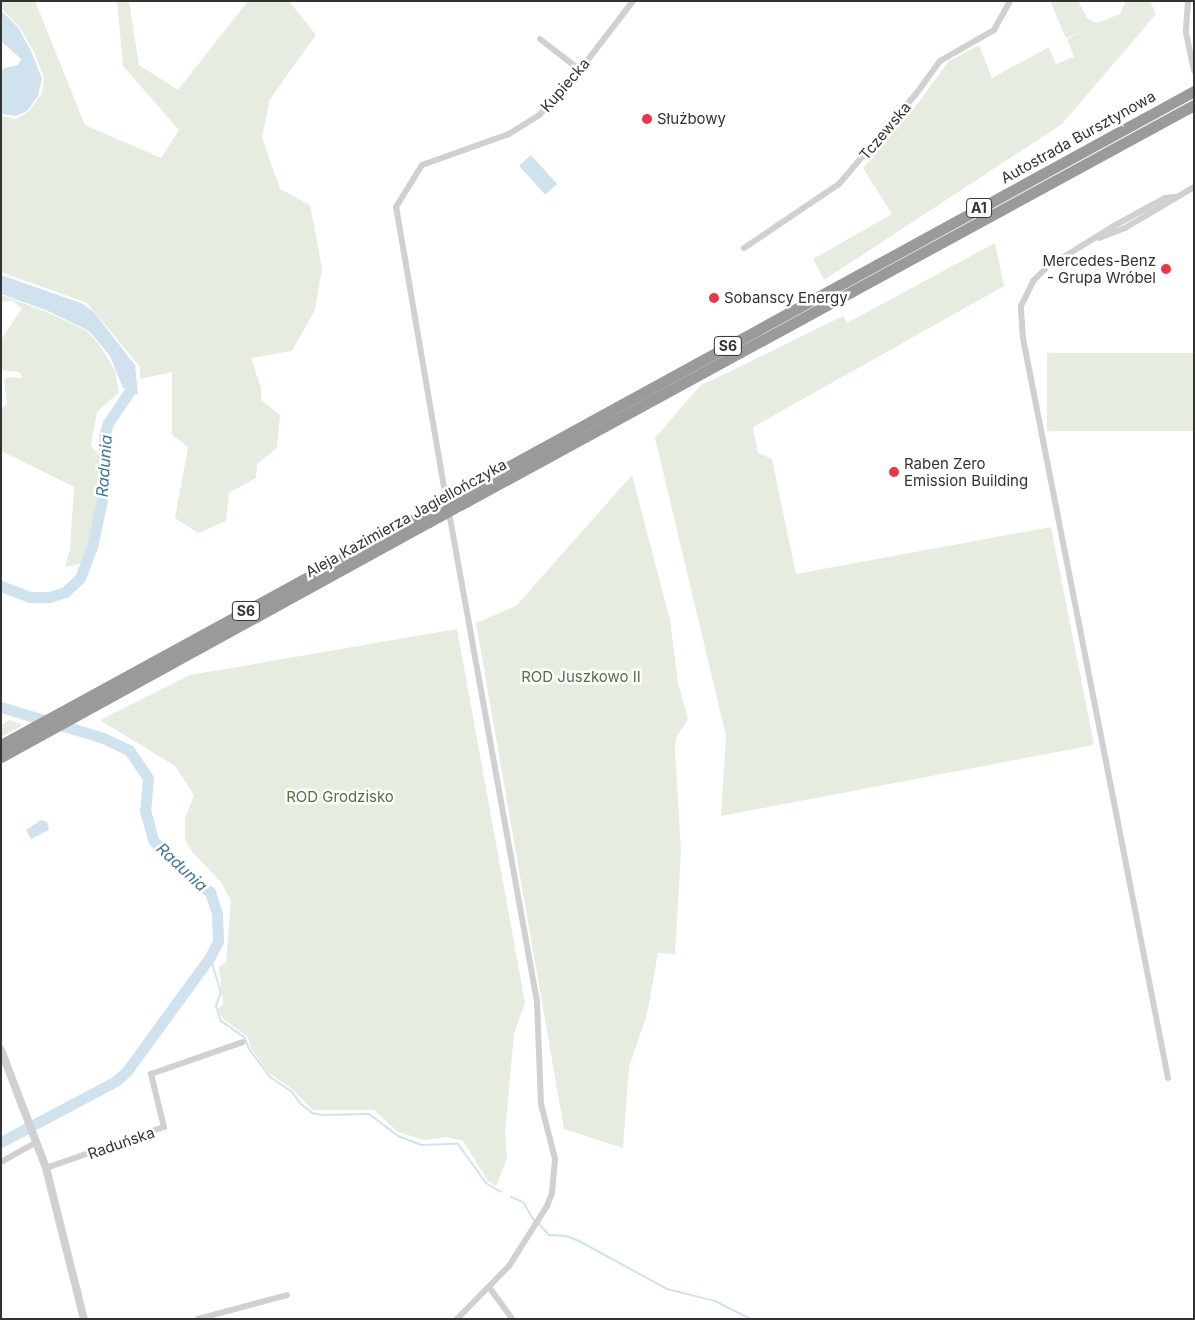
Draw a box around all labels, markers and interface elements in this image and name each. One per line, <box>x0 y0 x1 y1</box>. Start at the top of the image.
street label: Kupiecka <box>537 54 593 116</box>
street label: Autostrada Bursztynowa <box>997 87 1159 187</box>
street label: Tczewska <box>856 98 914 164</box>
place label: Służbowy <box>657 110 726 128</box>
marker: Służbowy <box>641 113 653 125</box>
road number: A1 <box>965 197 993 220</box>
place label: Mercedes-Benz - Grupa Wróbel <box>1043 251 1156 286</box>
marker: Mercedes-Benz - Grupa Wróbel <box>1160 263 1172 275</box>
place label: Sobanscy Energy <box>724 289 848 307</box>
marker: Sobanscy Energy <box>708 292 720 304</box>
road number: S6 <box>713 334 743 358</box>
water label: Radunia <box>92 434 116 498</box>
place label: Raben Zero Emission Building <box>904 454 1028 489</box>
street label: Aleja Kazimierza Jagiellończyka <box>302 455 510 581</box>
marker: Raben Zero Emission Building <box>888 466 900 478</box>
road number: S6 <box>231 600 261 622</box>
park label: ROD Juszkowo II <box>521 668 641 686</box>
park label: ROD Grodzisko <box>286 788 394 806</box>
water label: Radunia <box>153 839 211 895</box>
street label: Raduńska <box>85 1123 157 1163</box>

